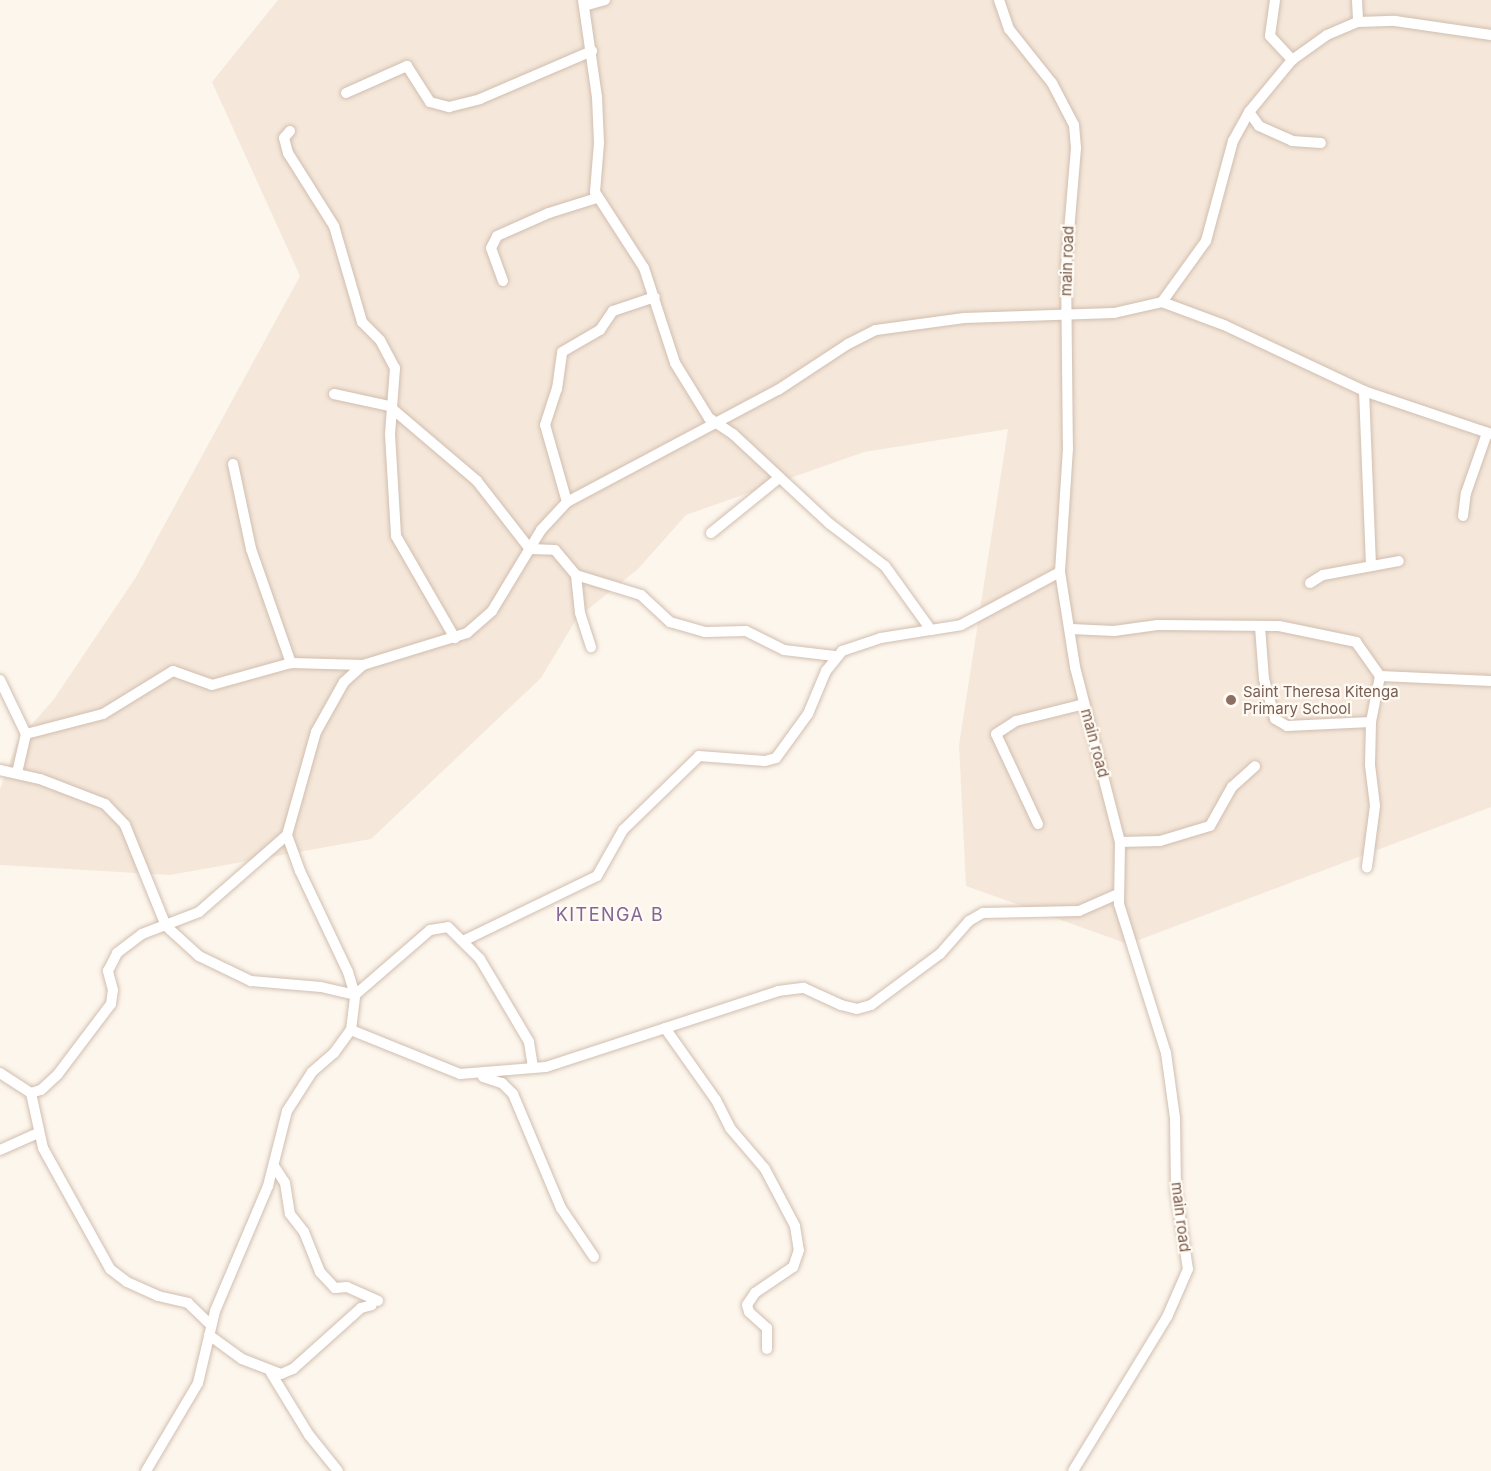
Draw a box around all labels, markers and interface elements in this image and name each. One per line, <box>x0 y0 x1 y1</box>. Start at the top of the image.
street label: main road <box>1057 225 1077 297</box>
place label: Saint Theresa Kitenga Primary School <box>1243 682 1399 717</box>
marker: Saint Theresa Kitenga Primary School <box>1224 693 1238 707</box>
street label: main road <box>1077 707 1113 779</box>
district label: KITENGA B <box>556 904 664 926</box>
street label: main road <box>1168 1181 1194 1253</box>

